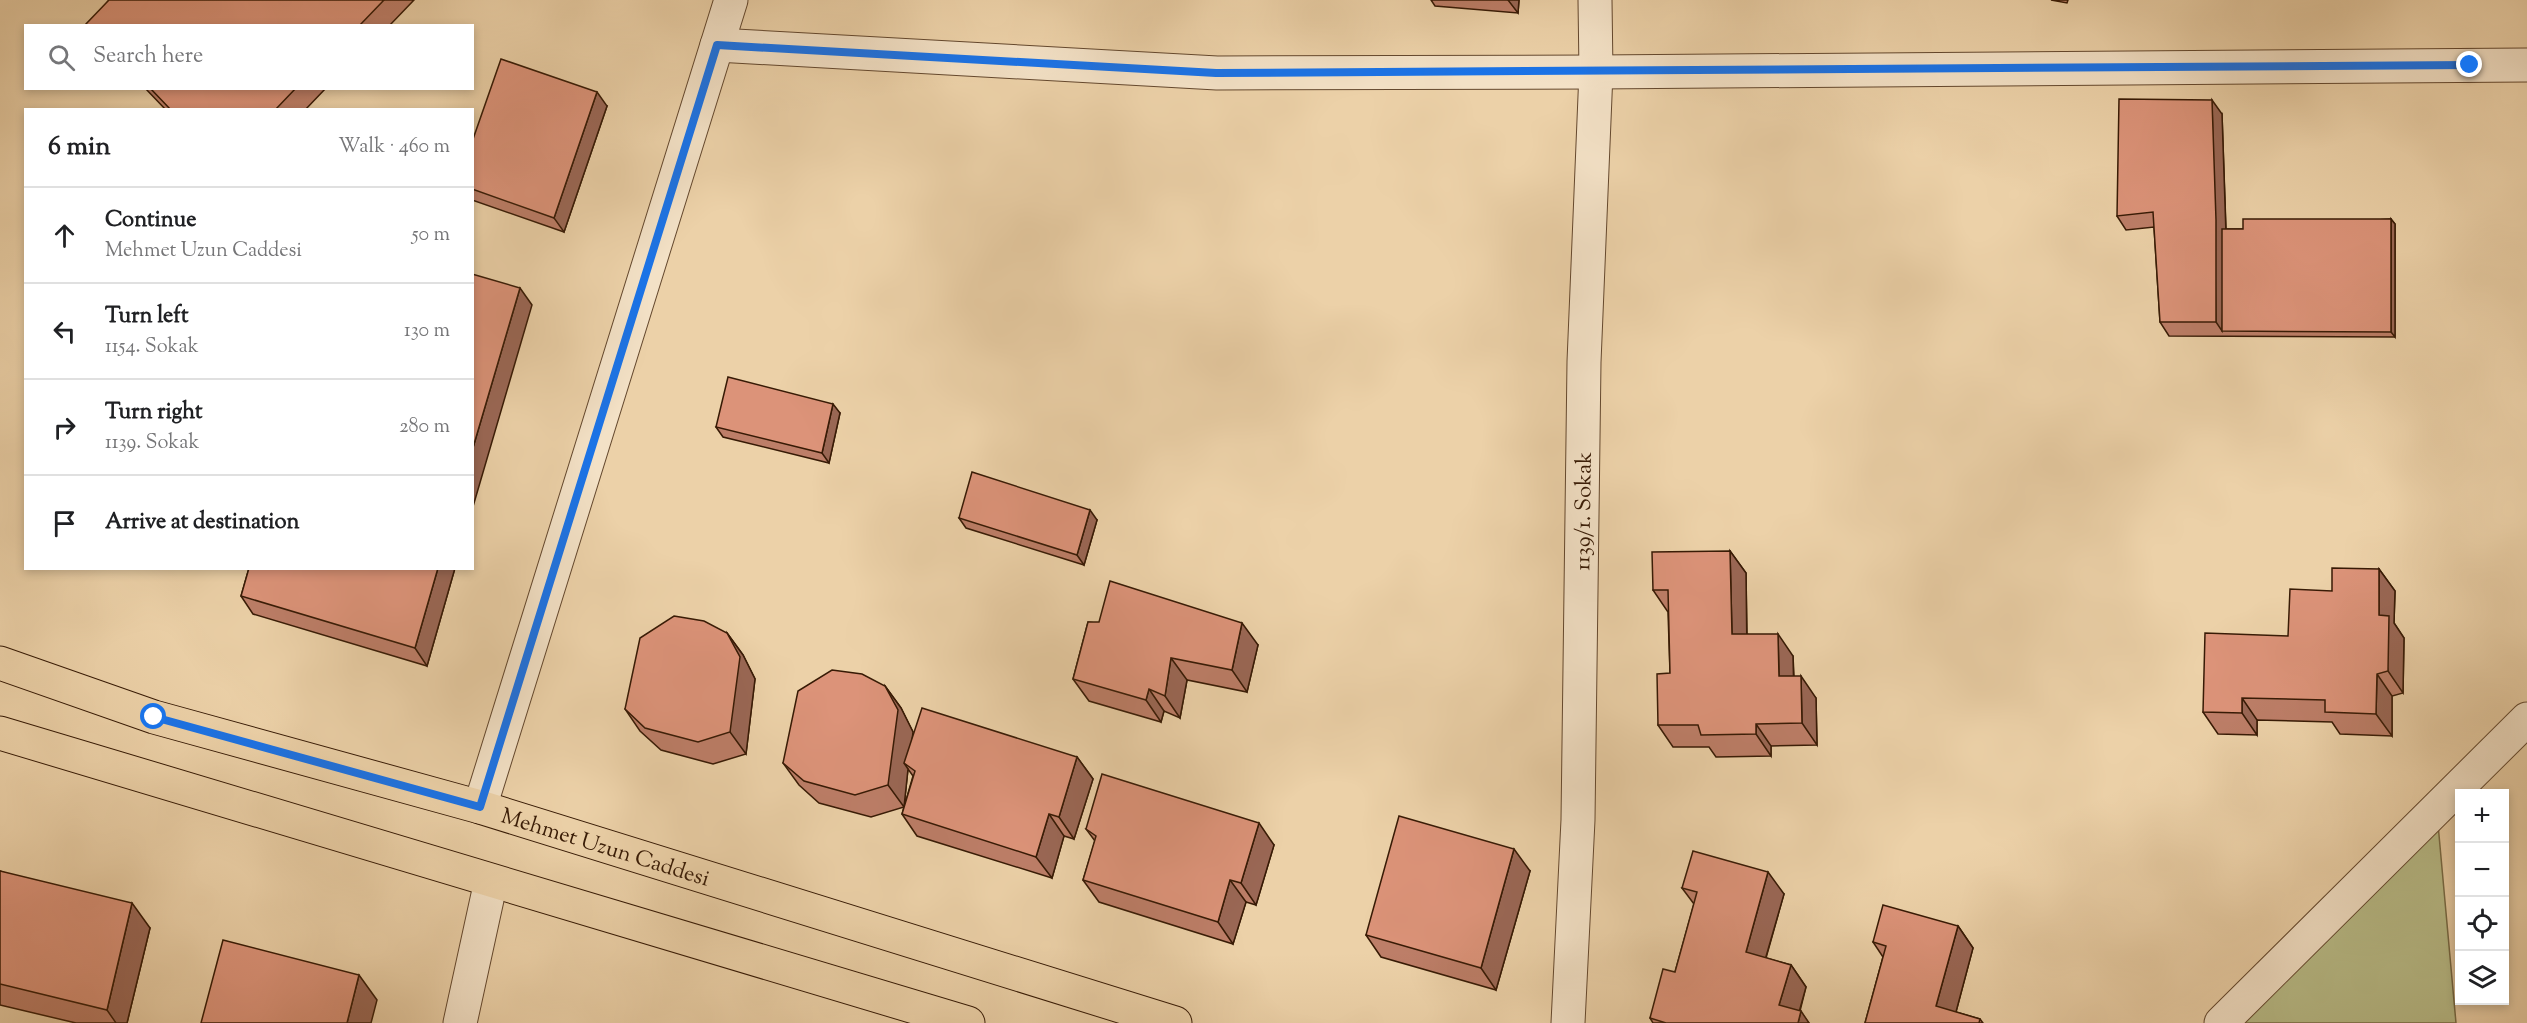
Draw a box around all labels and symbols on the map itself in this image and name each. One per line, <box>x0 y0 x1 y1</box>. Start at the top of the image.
route end <box>2456 51 2482 77</box>
street label: 1139/1. Sokak <box>1568 452 1602 571</box>
route start <box>140 703 166 729</box>
street label: Mehmet Uzun Caddesi <box>496 801 713 896</box>

